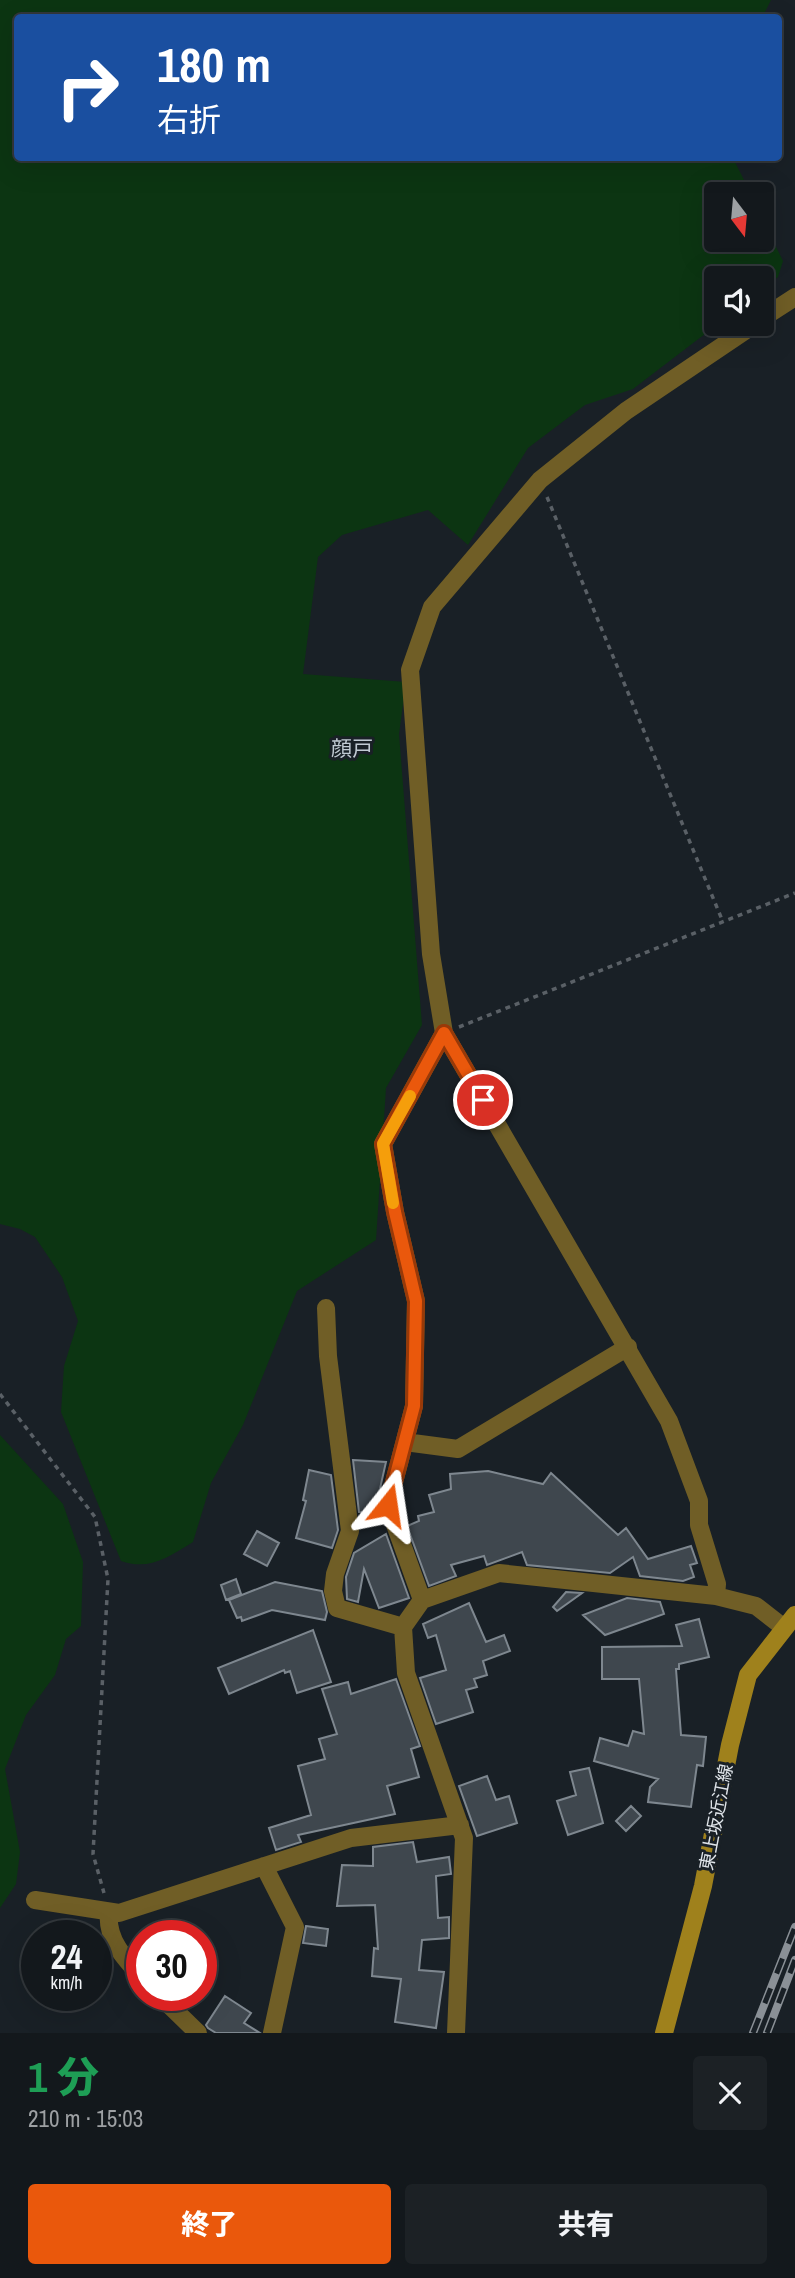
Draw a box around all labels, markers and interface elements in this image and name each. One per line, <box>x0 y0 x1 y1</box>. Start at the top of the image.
text: 180 m <box>157 31 271 97</box>
icon: right <box>42 42 133 133</box>
text: 右折 <box>157 98 221 141</box>
north arrow <box>704 182 774 252</box>
map controls <box>704 182 774 336</box>
button: sound <box>704 266 774 336</box>
district label: 顔戸 <box>331 734 373 763</box>
pin <box>453 1070 513 1130</box>
icon: arrive <box>464 1081 502 1119</box>
position arrow <box>351 1468 425 1542</box>
street label: 東上坂近江線 <box>693 1762 739 1872</box>
speed limit sign: 30 <box>126 1920 217 2011</box>
text: 24 <box>51 1933 82 1980</box>
text: km/h <box>51 1970 83 1995</box>
text: 1 分 <box>28 2049 99 2105</box>
button: close <box>693 2056 767 2130</box>
text: 210 m · 15:03 <box>28 2103 143 2134</box>
button: 終了 <box>28 2184 391 2264</box>
button: 共有 <box>405 2184 767 2264</box>

